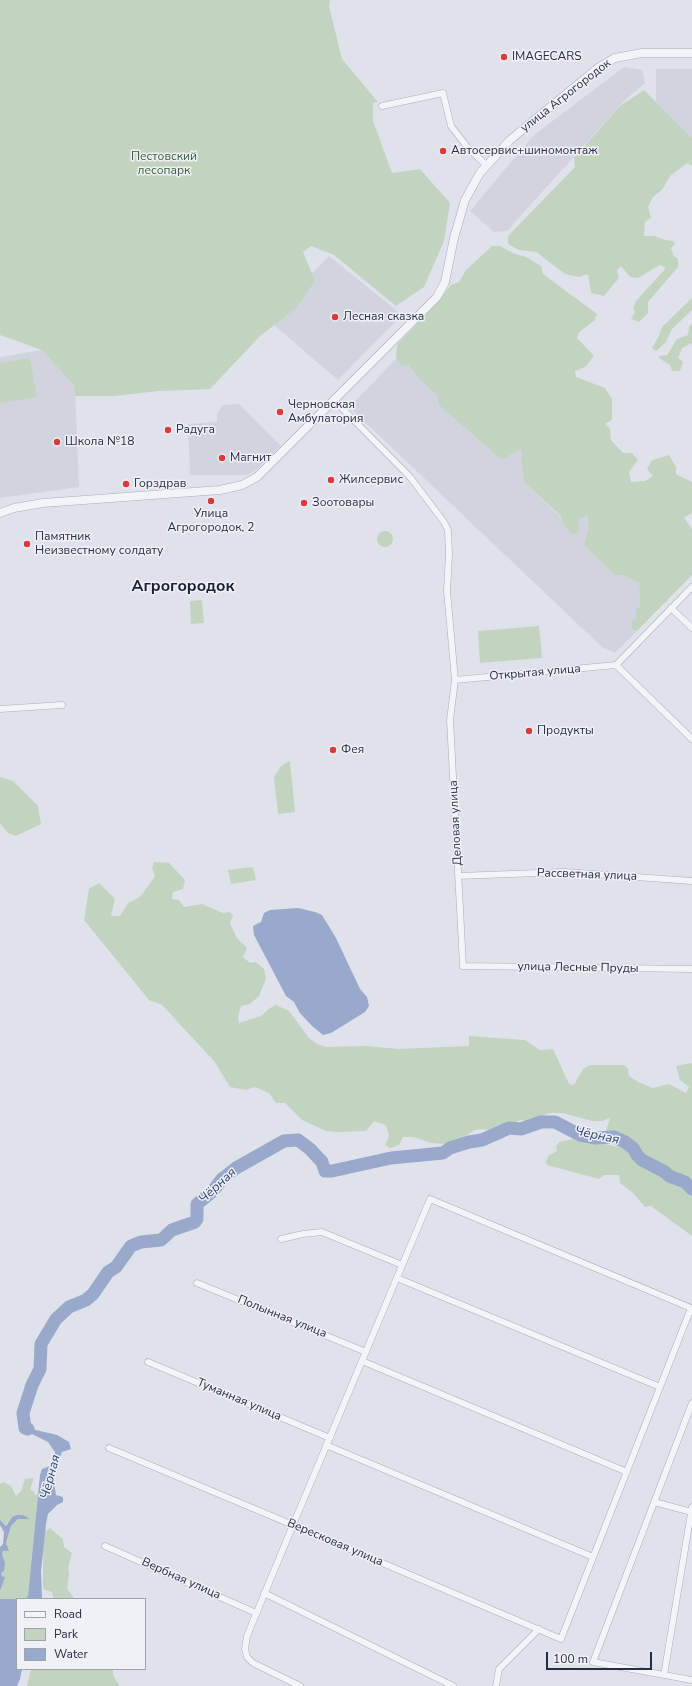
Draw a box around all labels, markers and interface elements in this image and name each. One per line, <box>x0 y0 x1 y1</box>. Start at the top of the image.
place label: IMAGECARS <box>512 50 582 64</box>
marker: IMAGECARS <box>499 52 509 62</box>
street label: улица Агрогородок <box>518 56 614 136</box>
place label: Автосервис+шиномонтаж <box>451 144 598 158</box>
marker: Автосервис+шиномонтаж <box>438 146 448 156</box>
park label: Пестовский лесопарк <box>131 150 197 178</box>
place label: Лесная сказка <box>343 310 424 324</box>
marker: Лесная сказка <box>330 312 340 322</box>
place label: Черновская Амбулатория <box>288 398 363 426</box>
marker: Черновская Амбулатория <box>275 407 285 417</box>
place label: Радуга <box>176 423 215 437</box>
marker: Радуга <box>163 425 173 435</box>
place label: Школа №18 <box>65 435 134 449</box>
marker: Школа №18 <box>52 437 62 447</box>
place label: Магнит <box>230 451 271 465</box>
marker: Магнит <box>217 453 227 463</box>
place label: Жилсервис <box>339 473 403 487</box>
marker: Жилсервис <box>326 475 336 485</box>
place label: Горздрав <box>134 477 186 491</box>
marker: Горздрав <box>121 479 131 489</box>
marker: Улица Агрогородок, 2 <box>206 496 216 506</box>
place label: Зоотовары <box>312 496 374 510</box>
marker: Зоотовары <box>299 498 309 508</box>
place label: Улица Агрогородок, 2 <box>167 507 255 535</box>
place label: Памятник Неизвестному солдату <box>35 530 163 558</box>
marker: Памятник Неизвестному солдату <box>22 539 32 549</box>
district label: Агрогородок <box>132 577 234 597</box>
street label: Открытая улица <box>489 662 581 684</box>
place label: Продукты <box>537 724 594 738</box>
marker: Продукты <box>524 726 534 736</box>
place label: Фея <box>341 743 364 757</box>
marker: Фея <box>328 745 338 755</box>
street label: Деловая улица <box>447 780 465 866</box>
street label: Рассветная улица <box>537 866 637 884</box>
street label: улица Лесные Пруды <box>517 960 639 976</box>
water label: Чёрная <box>573 1124 621 1148</box>
water label: Чёрная <box>196 1165 240 1207</box>
street label: Полынная улица <box>235 1293 329 1341</box>
street label: Туманная улица <box>194 1376 284 1424</box>
water label: Чёрная <box>38 1453 64 1501</box>
street label: Вересковая улица <box>285 1516 385 1570</box>
street label: Вербная улица <box>139 1555 223 1603</box>
legend <box>16 1598 146 1670</box>
text: Road <box>54 1606 82 1622</box>
text: Park <box>54 1626 78 1642</box>
scale bar <box>548 1644 654 1670</box>
text: Water <box>54 1646 88 1662</box>
text: 100 m <box>553 1651 588 1667</box>

